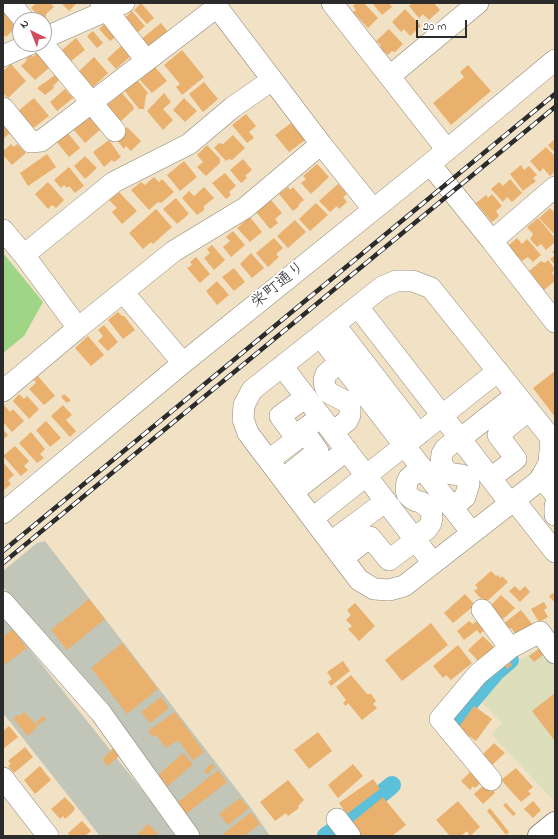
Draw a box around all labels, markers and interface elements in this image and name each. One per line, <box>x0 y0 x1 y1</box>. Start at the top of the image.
north arrow <box>12 12 52 52</box>
scale bar <box>418 12 469 38</box>
text: N <box>16 16 33 32</box>
text: 20 m <box>423 18 446 36</box>
street label: 栄町通り <box>248 258 310 314</box>

